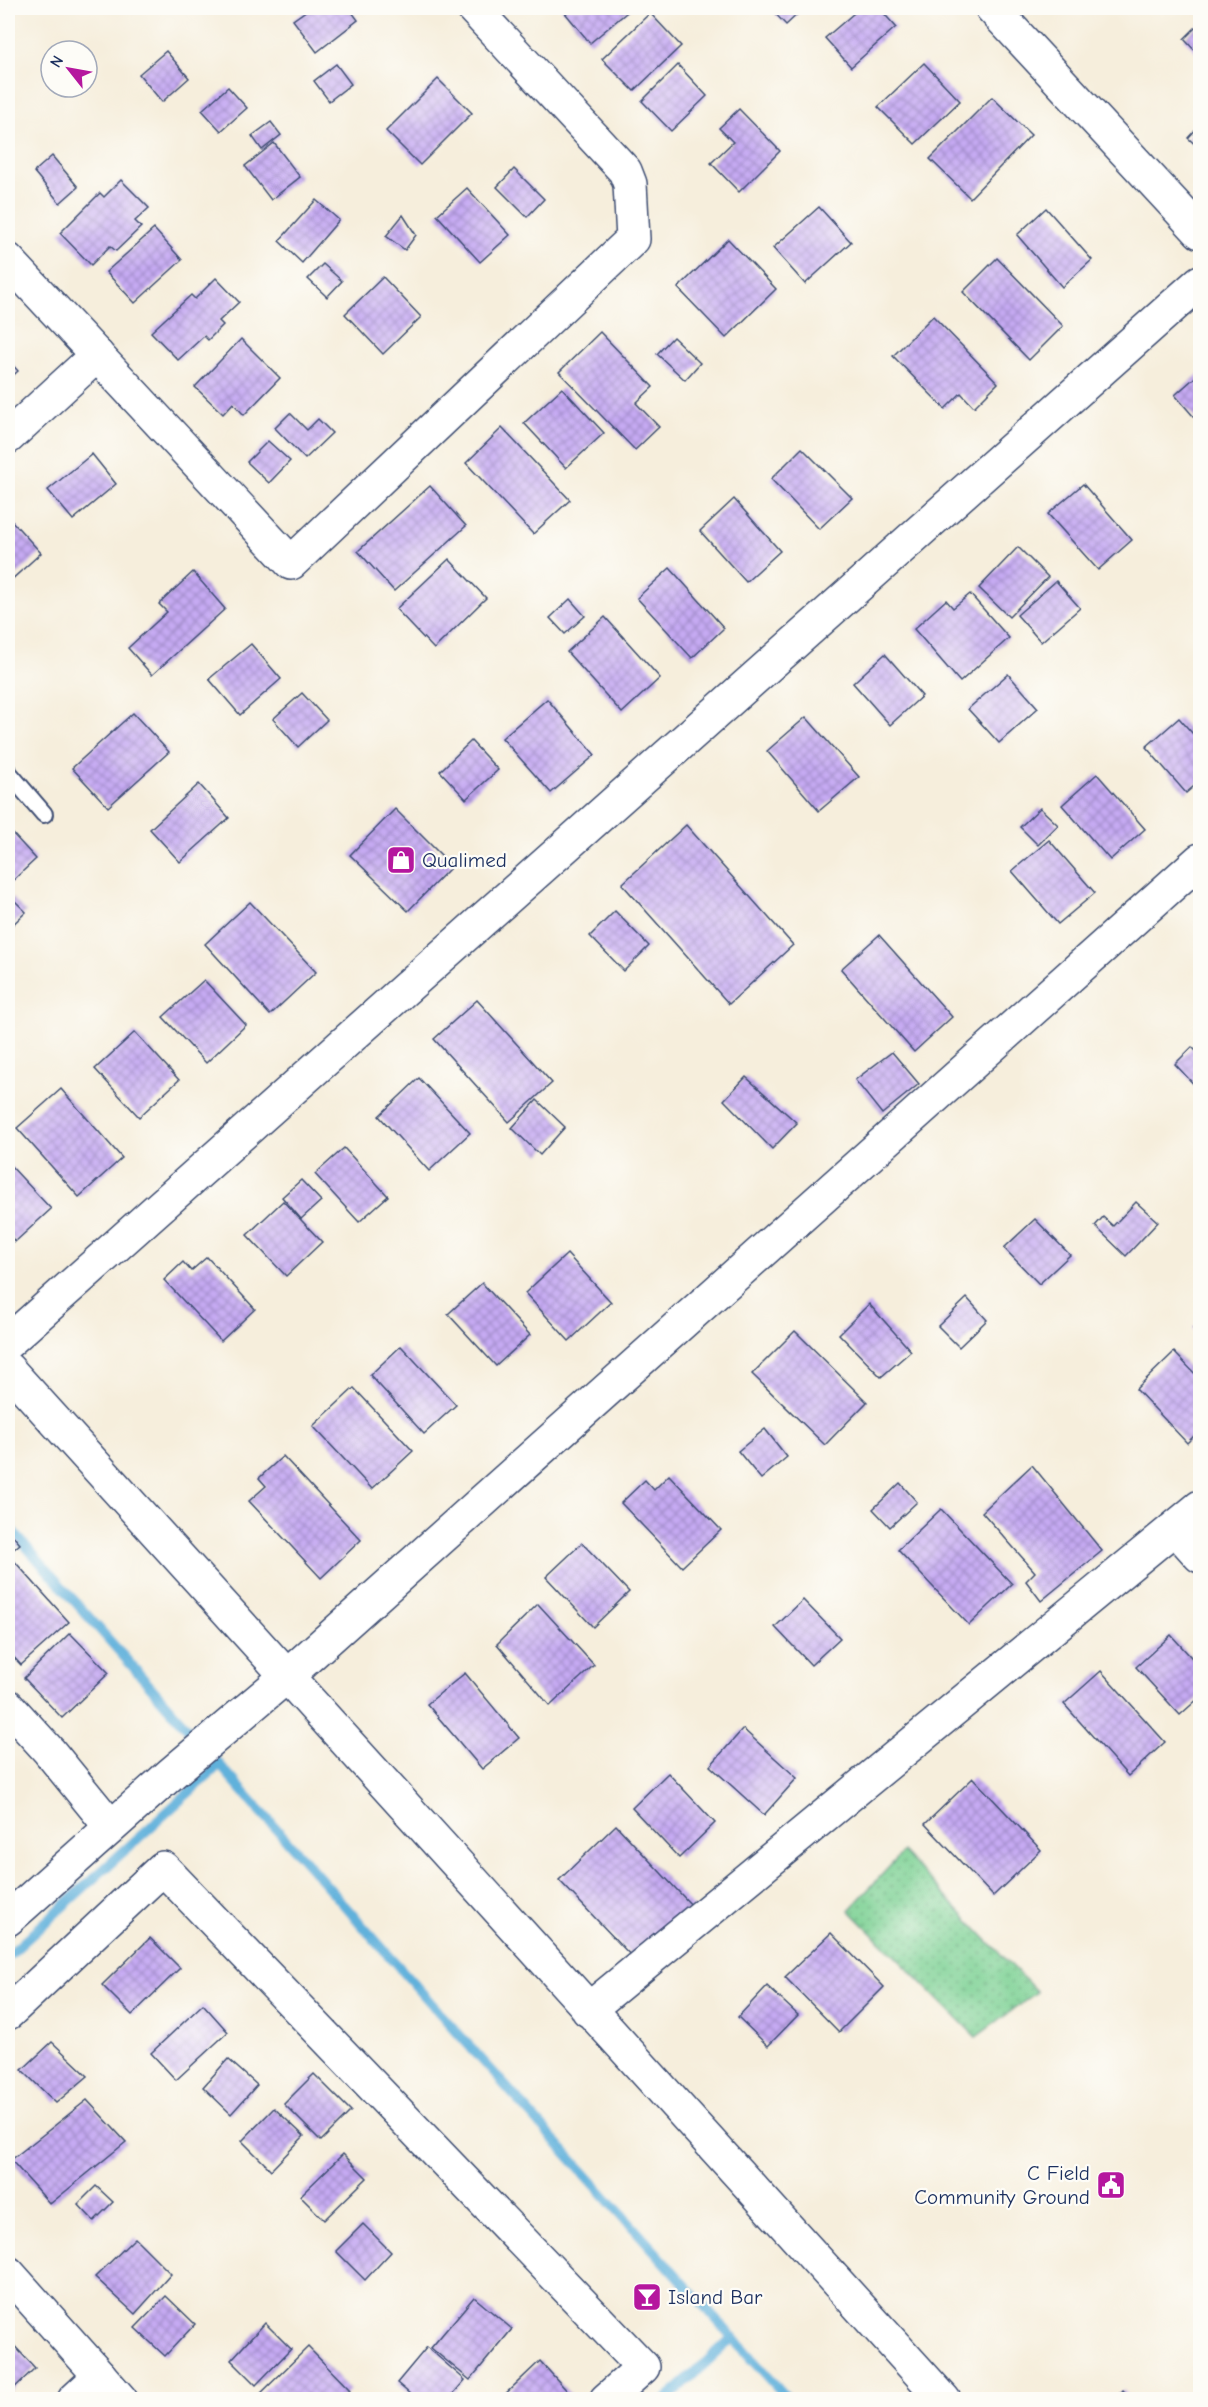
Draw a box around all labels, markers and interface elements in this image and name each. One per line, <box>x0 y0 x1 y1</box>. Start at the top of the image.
north arrow <box>39 39 99 99</box>
text: N <box>47 53 67 71</box>
shop icon: Qualimed <box>385 844 417 876</box>
place label: Qualimed <box>422 848 507 872</box>
place label: C Field Community Ground <box>914 2161 1090 2209</box>
public building icon: C Field Community Ground <box>1095 2169 1127 2201</box>
bar icon: Island Bar <box>631 2281 663 2313</box>
place label: Island Bar <box>668 2285 763 2309</box>

